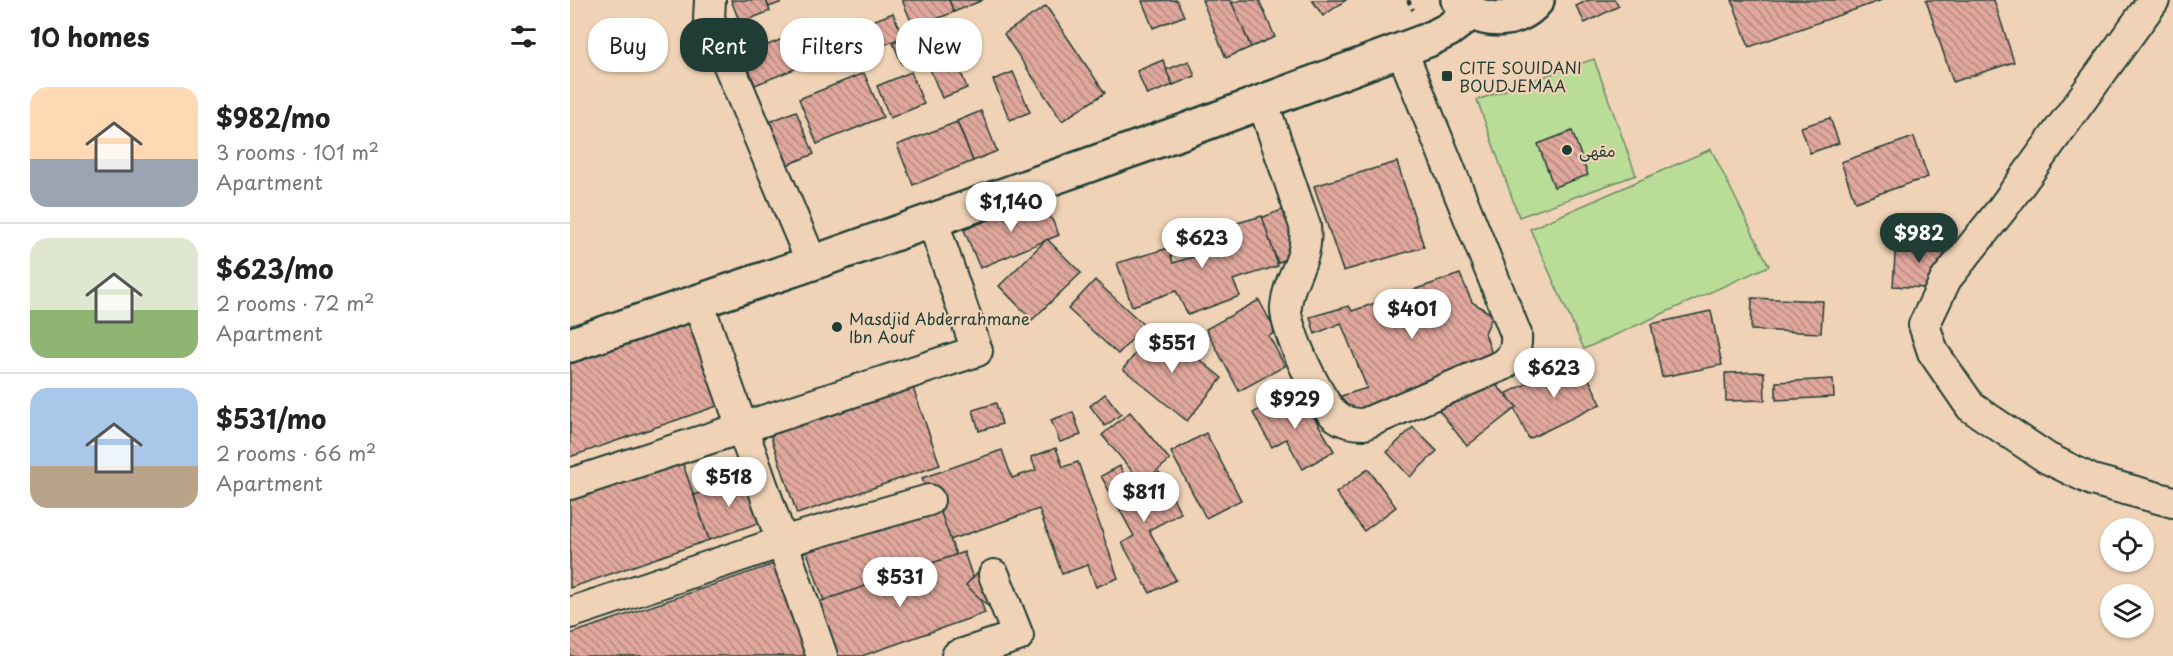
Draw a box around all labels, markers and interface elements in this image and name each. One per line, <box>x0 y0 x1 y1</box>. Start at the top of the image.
text: 10 homes <box>30 17 150 56</box>
chip: Buy <box>588 18 668 72</box>
chip: Rent <box>680 18 768 72</box>
chip: Filters <box>780 18 884 72</box>
chip: New <box>896 18 982 72</box>
icon: filters <box>507 20 540 53</box>
place label: CITE SOUIDANI BOUDJEMAA <box>1459 55 1582 97</box>
marker: CITE SOUIDANI BOUDJEMAA <box>1440 69 1454 83</box>
text: $982/mo <box>216 98 330 137</box>
icon: home <box>78 111 150 183</box>
text: 3 rooms · 101 m² <box>216 137 379 167</box>
place label: مقهى <box>1579 138 1616 162</box>
marker: مقهى <box>1560 143 1574 157</box>
text: Apartment <box>216 167 323 197</box>
pin: $1,140 <box>962 182 1060 233</box>
text: $1,140 <box>980 186 1042 216</box>
pin: $982 <box>1883 213 1955 264</box>
text: $982 <box>1894 217 1944 247</box>
pin: $623 <box>1166 218 1238 269</box>
text: $623 <box>1176 222 1228 252</box>
text: $623/mo <box>216 249 334 288</box>
icon: home <box>78 262 150 334</box>
text: 2 rooms · 72 m² <box>216 288 375 318</box>
pin: $401 <box>1376 289 1448 340</box>
text: $401 <box>1387 293 1437 323</box>
place label: Masdjid Abderrahmane Ibn Aouf <box>849 306 1030 348</box>
text: Apartment <box>216 318 323 348</box>
marker: Masdjid Abderrahmane Ibn Aouf <box>830 320 844 334</box>
pin: $551 <box>1136 323 1208 374</box>
text: $551 <box>1149 327 1195 357</box>
pin: $623 <box>1518 348 1590 399</box>
text: $623 <box>1528 352 1580 382</box>
pin: $929 <box>1259 379 1331 430</box>
text: $929 <box>1270 383 1320 413</box>
text: $531/mo <box>216 399 326 438</box>
icon: home <box>78 412 150 484</box>
text: 2 rooms · 66 m² <box>216 438 376 468</box>
pin: $518 <box>693 457 765 508</box>
text: $518 <box>706 461 752 491</box>
text: Apartment <box>216 468 323 498</box>
pin: $811 <box>1108 472 1180 523</box>
text: $811 <box>1122 476 1166 506</box>
map controls <box>2100 518 2154 638</box>
button: locate <box>2100 518 2154 572</box>
pin: $531 <box>864 557 936 608</box>
text: $531 <box>877 561 923 591</box>
button: layers <box>2100 584 2154 638</box>

